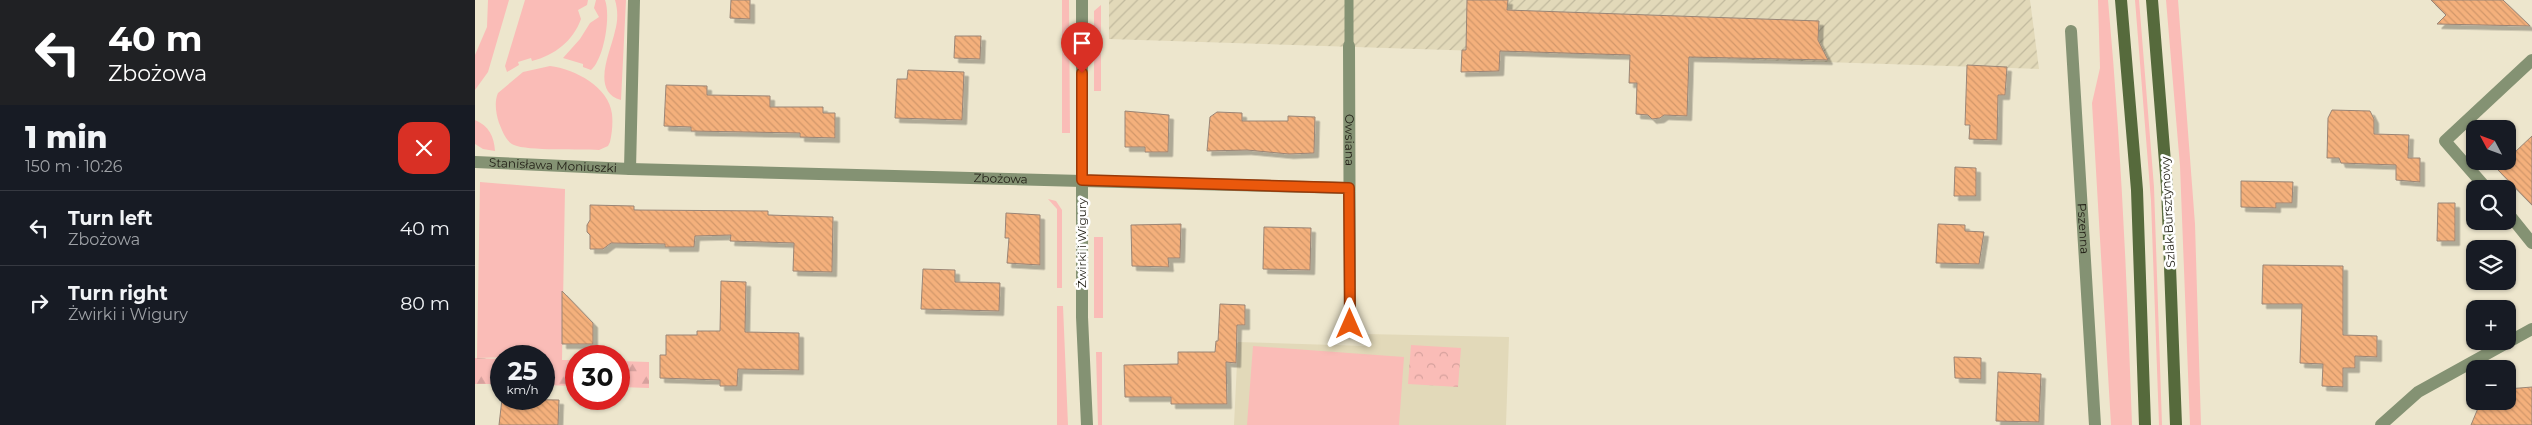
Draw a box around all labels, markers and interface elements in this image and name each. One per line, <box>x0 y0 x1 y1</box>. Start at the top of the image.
text: 40 m <box>108 17 203 60</box>
icon: left <box>25 20 90 85</box>
pin <box>1061 22 1103 73</box>
icon: arrive <box>1068 29 1096 57</box>
text: Zbożowa <box>108 60 207 87</box>
street label: Owsiana <box>1342 114 1357 166</box>
text: 1 min <box>25 119 108 156</box>
north arrow <box>2466 120 2516 170</box>
map controls <box>2466 120 2516 410</box>
button: close <box>398 122 450 174</box>
street label: Stanisława Moniuszki <box>489 155 617 175</box>
street label: Szlak Bursztynowy <box>2157 156 2178 268</box>
text: 150 m · 10:26 <box>25 157 123 176</box>
street label: Zbożowa <box>973 170 1028 187</box>
button: search <box>2466 180 2516 230</box>
street label: Żwirki i Wigury <box>1074 198 1089 288</box>
street label: Pszenna <box>2074 203 2093 255</box>
text: Turn left <box>68 207 153 230</box>
icon: left <box>25 214 53 242</box>
text: 40 m <box>400 217 450 240</box>
text: Zbożowa <box>68 230 140 249</box>
button: layers <box>2466 240 2516 290</box>
text: Turn right <box>68 282 168 305</box>
icon: right <box>25 289 53 317</box>
text: 80 m <box>400 292 450 315</box>
position arrow <box>1323 297 1375 349</box>
button: + <box>2466 300 2516 350</box>
text: Żwirki i Wigury <box>68 305 188 324</box>
speed limit sign: 30 <box>565 345 630 410</box>
text: 25 <box>508 356 537 386</box>
button: − <box>2466 360 2516 410</box>
text: km/h <box>506 382 539 397</box>

